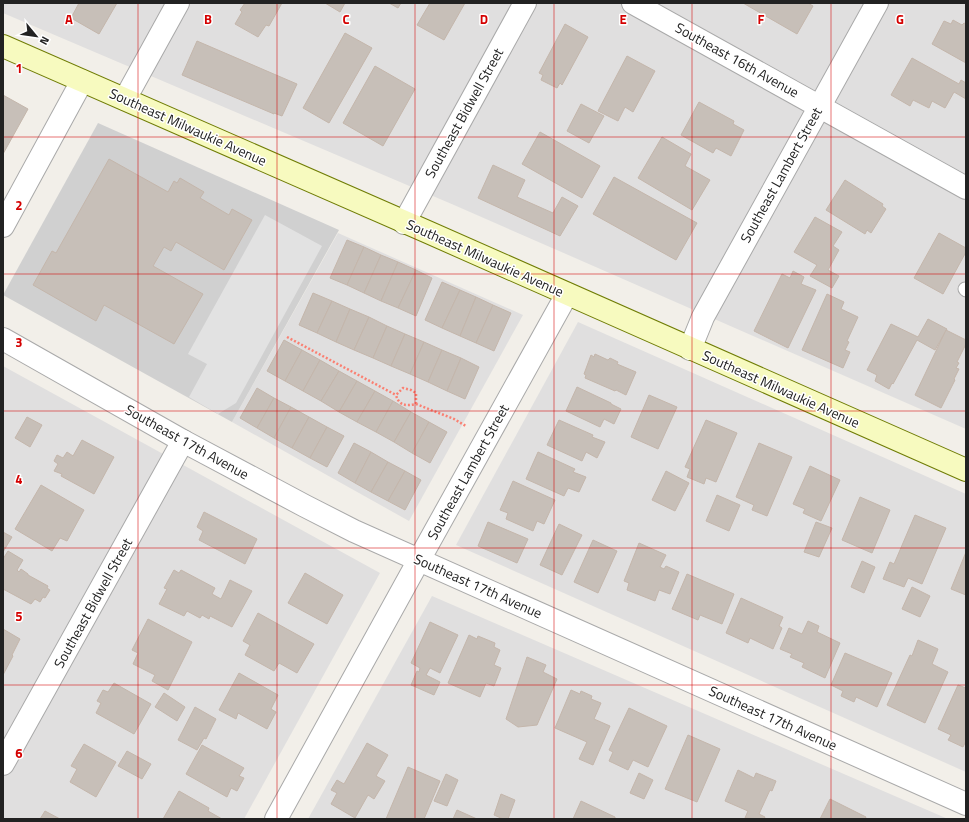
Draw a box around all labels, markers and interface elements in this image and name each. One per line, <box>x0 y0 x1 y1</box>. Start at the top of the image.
text: A <box>65 9 73 29</box>
text: B <box>204 9 212 29</box>
text: C <box>342 9 350 29</box>
text: D <box>480 9 488 29</box>
text: E <box>619 9 627 29</box>
text: F <box>758 9 765 29</box>
text: G <box>896 9 904 29</box>
north arrow <box>16 16 56 56</box>
street label: Southeast 16th Avenue <box>672 17 803 102</box>
text: N <box>36 34 54 48</box>
street label: Southeast Bidwell Street <box>419 44 508 182</box>
text: 1 <box>15 58 23 78</box>
street label: Southeast Milwaukie Avenue <box>106 82 270 171</box>
street label: Southeast Lambert Street <box>734 103 827 246</box>
text: 2 <box>15 195 23 215</box>
street label: Southeast Milwaukie Avenue <box>403 213 567 302</box>
text: 3 <box>15 332 23 352</box>
street label: Southeast Milwaukie Avenue <box>699 344 863 433</box>
street label: Southeast 17th Avenue <box>122 399 253 484</box>
street label: Southeast Lambert Street <box>421 400 514 543</box>
text: 4 <box>15 469 23 489</box>
street label: Southeast Bidwell Street <box>48 534 137 672</box>
street label: Southeast 17th Avenue <box>411 548 546 623</box>
text: 5 <box>15 606 23 626</box>
street label: Southeast 17th Avenue <box>706 680 841 755</box>
text: 6 <box>15 743 23 763</box>

